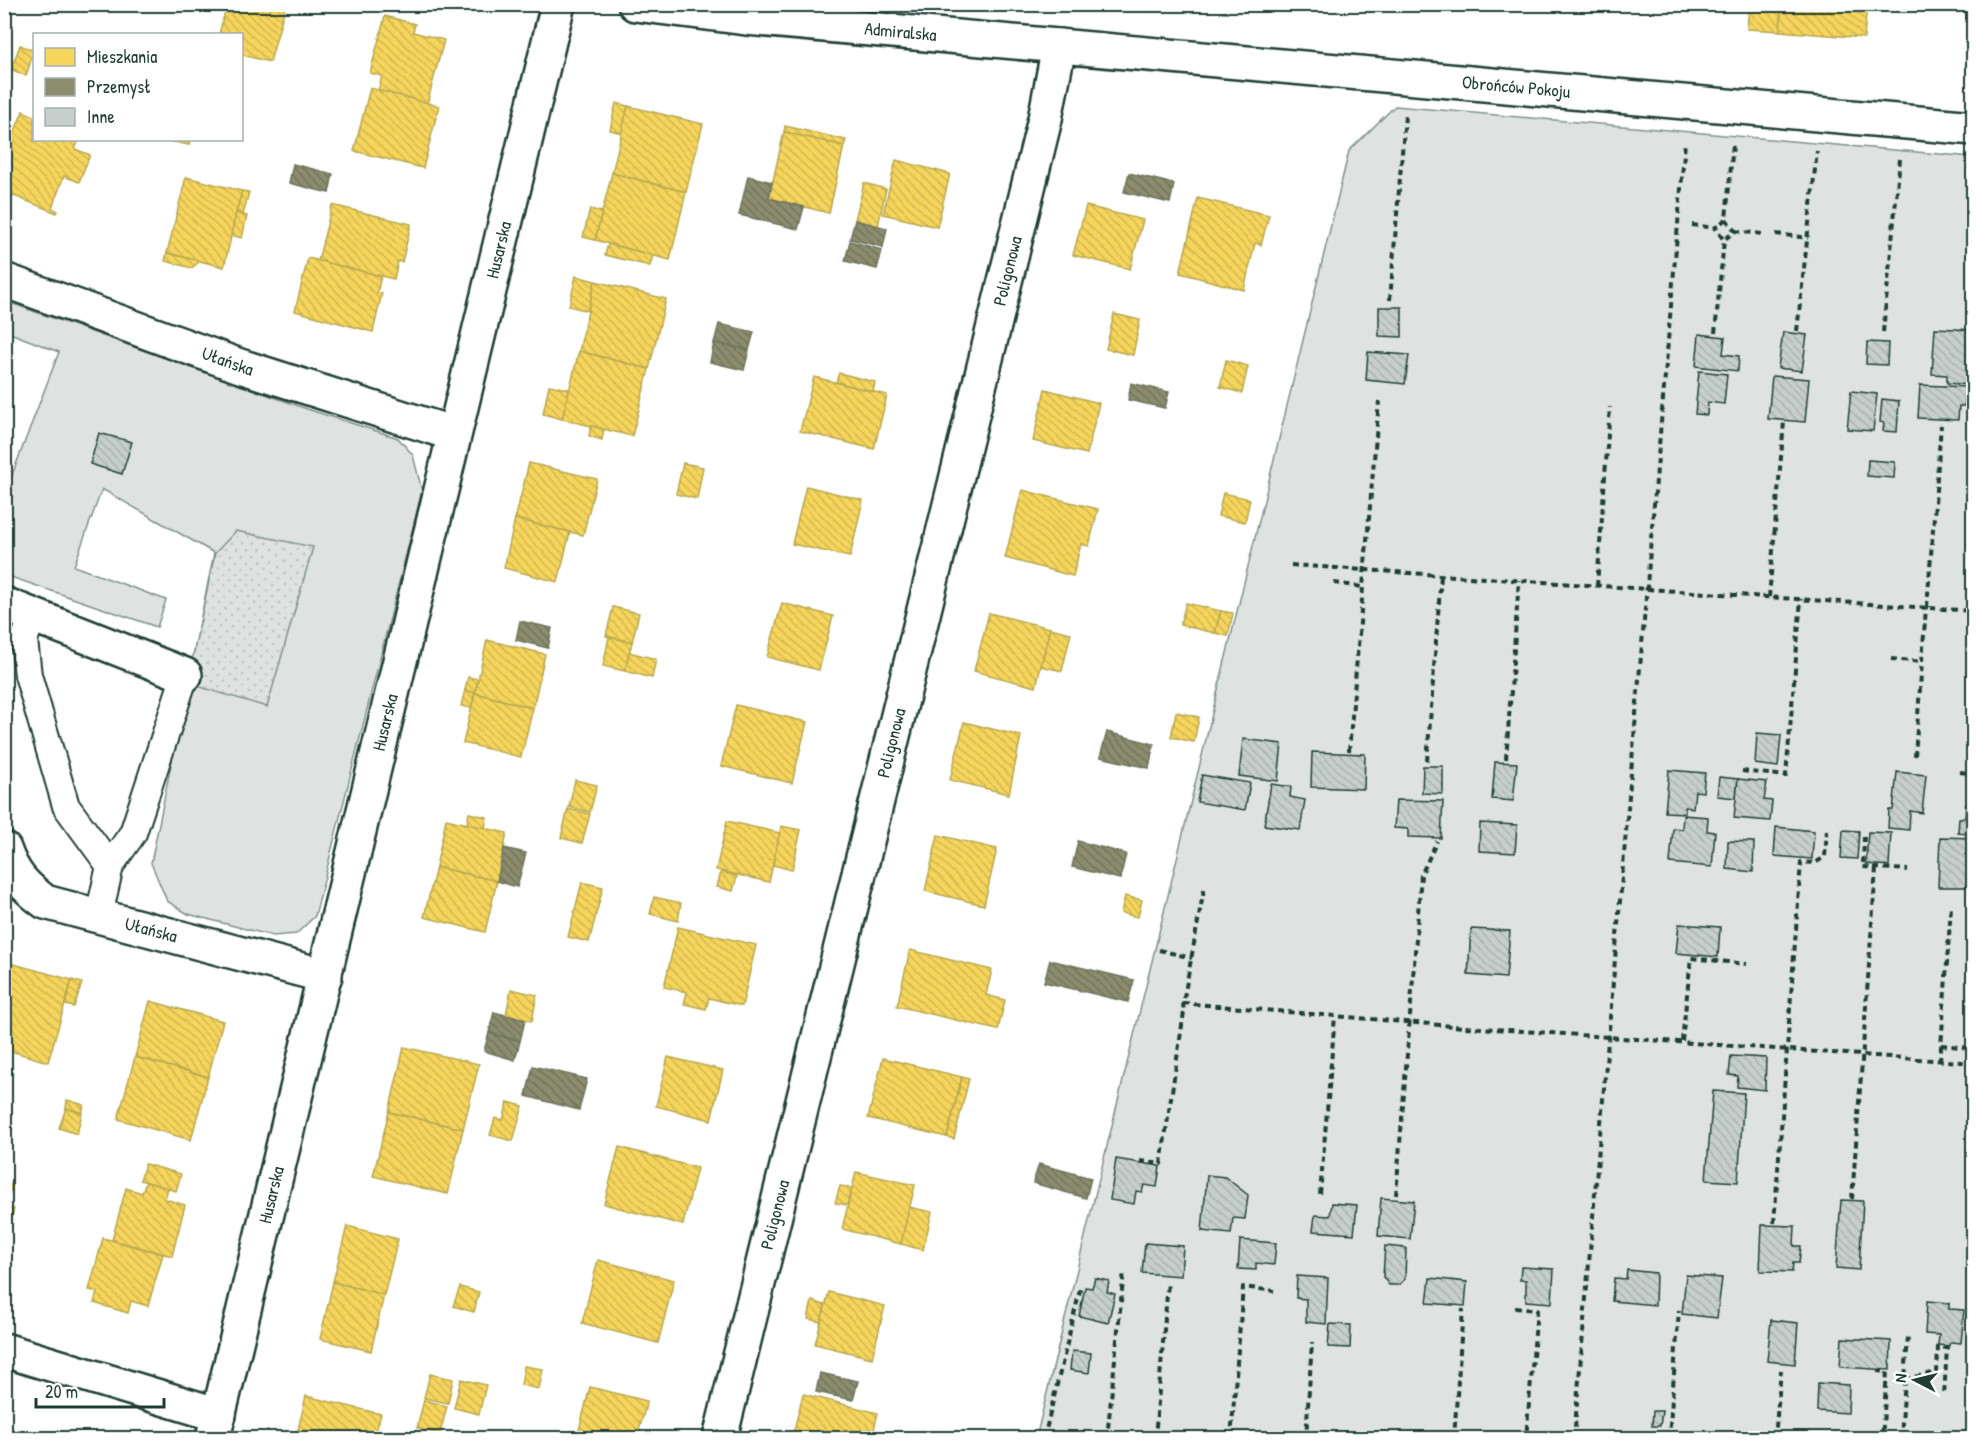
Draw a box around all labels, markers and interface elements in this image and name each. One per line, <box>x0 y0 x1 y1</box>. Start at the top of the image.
street label: Admiralska <box>863 16 938 47</box>
legend <box>33 33 243 141</box>
text: Mieszkania <box>87 44 157 69</box>
street label: Obrońców Pokoju <box>1461 69 1571 104</box>
text: Przemysł <box>87 74 151 99</box>
text: Inne <box>87 104 115 129</box>
street label: Husarska <box>479 219 517 281</box>
street label: Poligonowa <box>986 233 1028 308</box>
street label: Ułańska <box>198 340 257 382</box>
street label: Husarska <box>366 691 404 753</box>
street label: Poligonowa <box>870 705 911 780</box>
street label: Ułańska <box>122 911 180 948</box>
street label: Husarska <box>252 1164 290 1226</box>
street label: Poligonowa <box>754 1177 795 1252</box>
north arrow <box>1885 1350 1945 1410</box>
scale bar <box>36 1371 164 1409</box>
text: N <box>1889 1372 1912 1384</box>
text: 20 m <box>45 1379 78 1404</box>

